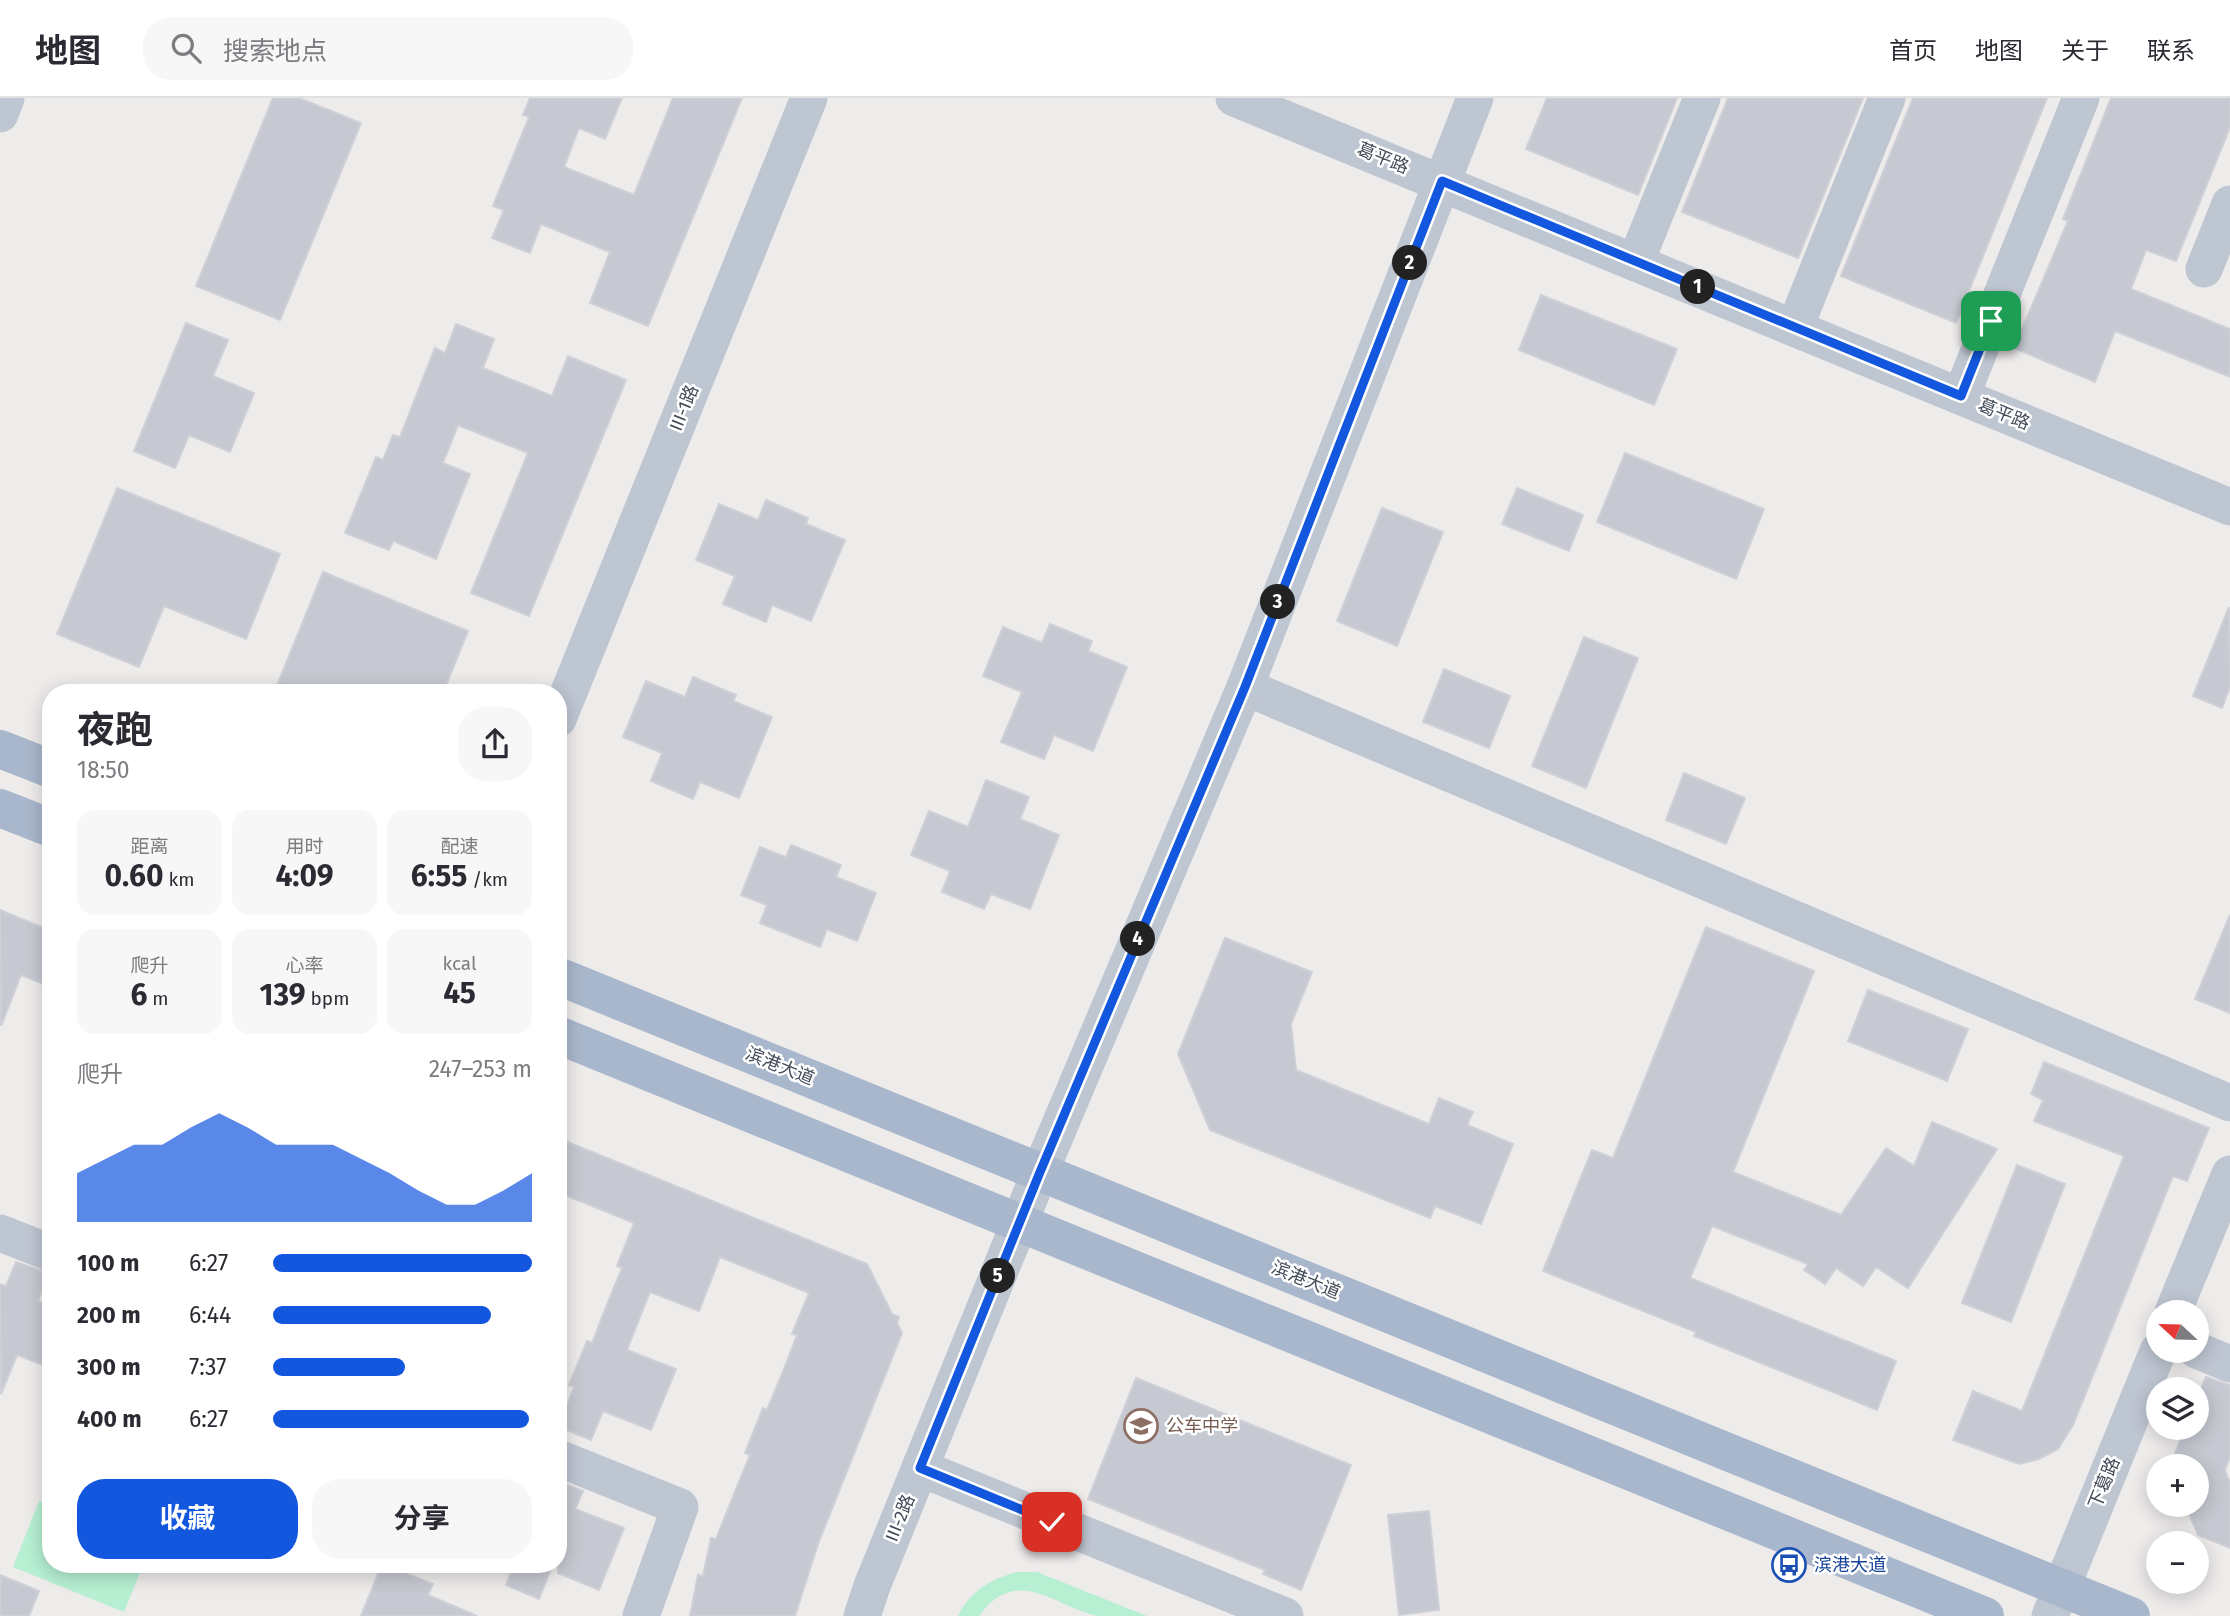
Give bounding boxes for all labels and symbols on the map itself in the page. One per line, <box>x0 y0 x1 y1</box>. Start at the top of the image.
street label: 葛平路 <box>1354 138 1412 178</box>
pin: 2 <box>1392 246 1428 280</box>
pin: 1 <box>1680 270 1716 304</box>
pin <box>1961 291 2021 351</box>
street label: III-1路 <box>665 382 703 434</box>
street label: 葛平路 <box>1975 394 2033 434</box>
pin: 3 <box>1260 584 1296 620</box>
pin: 4 <box>1120 922 1156 956</box>
street label: 滨港大道 <box>743 1042 817 1090</box>
street label: 滨港大道 <box>1269 1256 1343 1304</box>
pin: 5 <box>981 1258 1016 1294</box>
north arrow <box>2146 1300 2208 1363</box>
school or university icon: 公车中学 <box>1122 1407 1160 1445</box>
place label: 公车中学 <box>1166 1415 1238 1437</box>
street label: 下葛路 <box>2084 1454 2124 1512</box>
street label: III-2路 <box>881 1491 919 1545</box>
pin <box>1022 1492 1082 1552</box>
bus stop icon: 滨港大道 <box>1770 1546 1808 1584</box>
place label: 滨港大道 <box>1814 1554 1886 1576</box>

